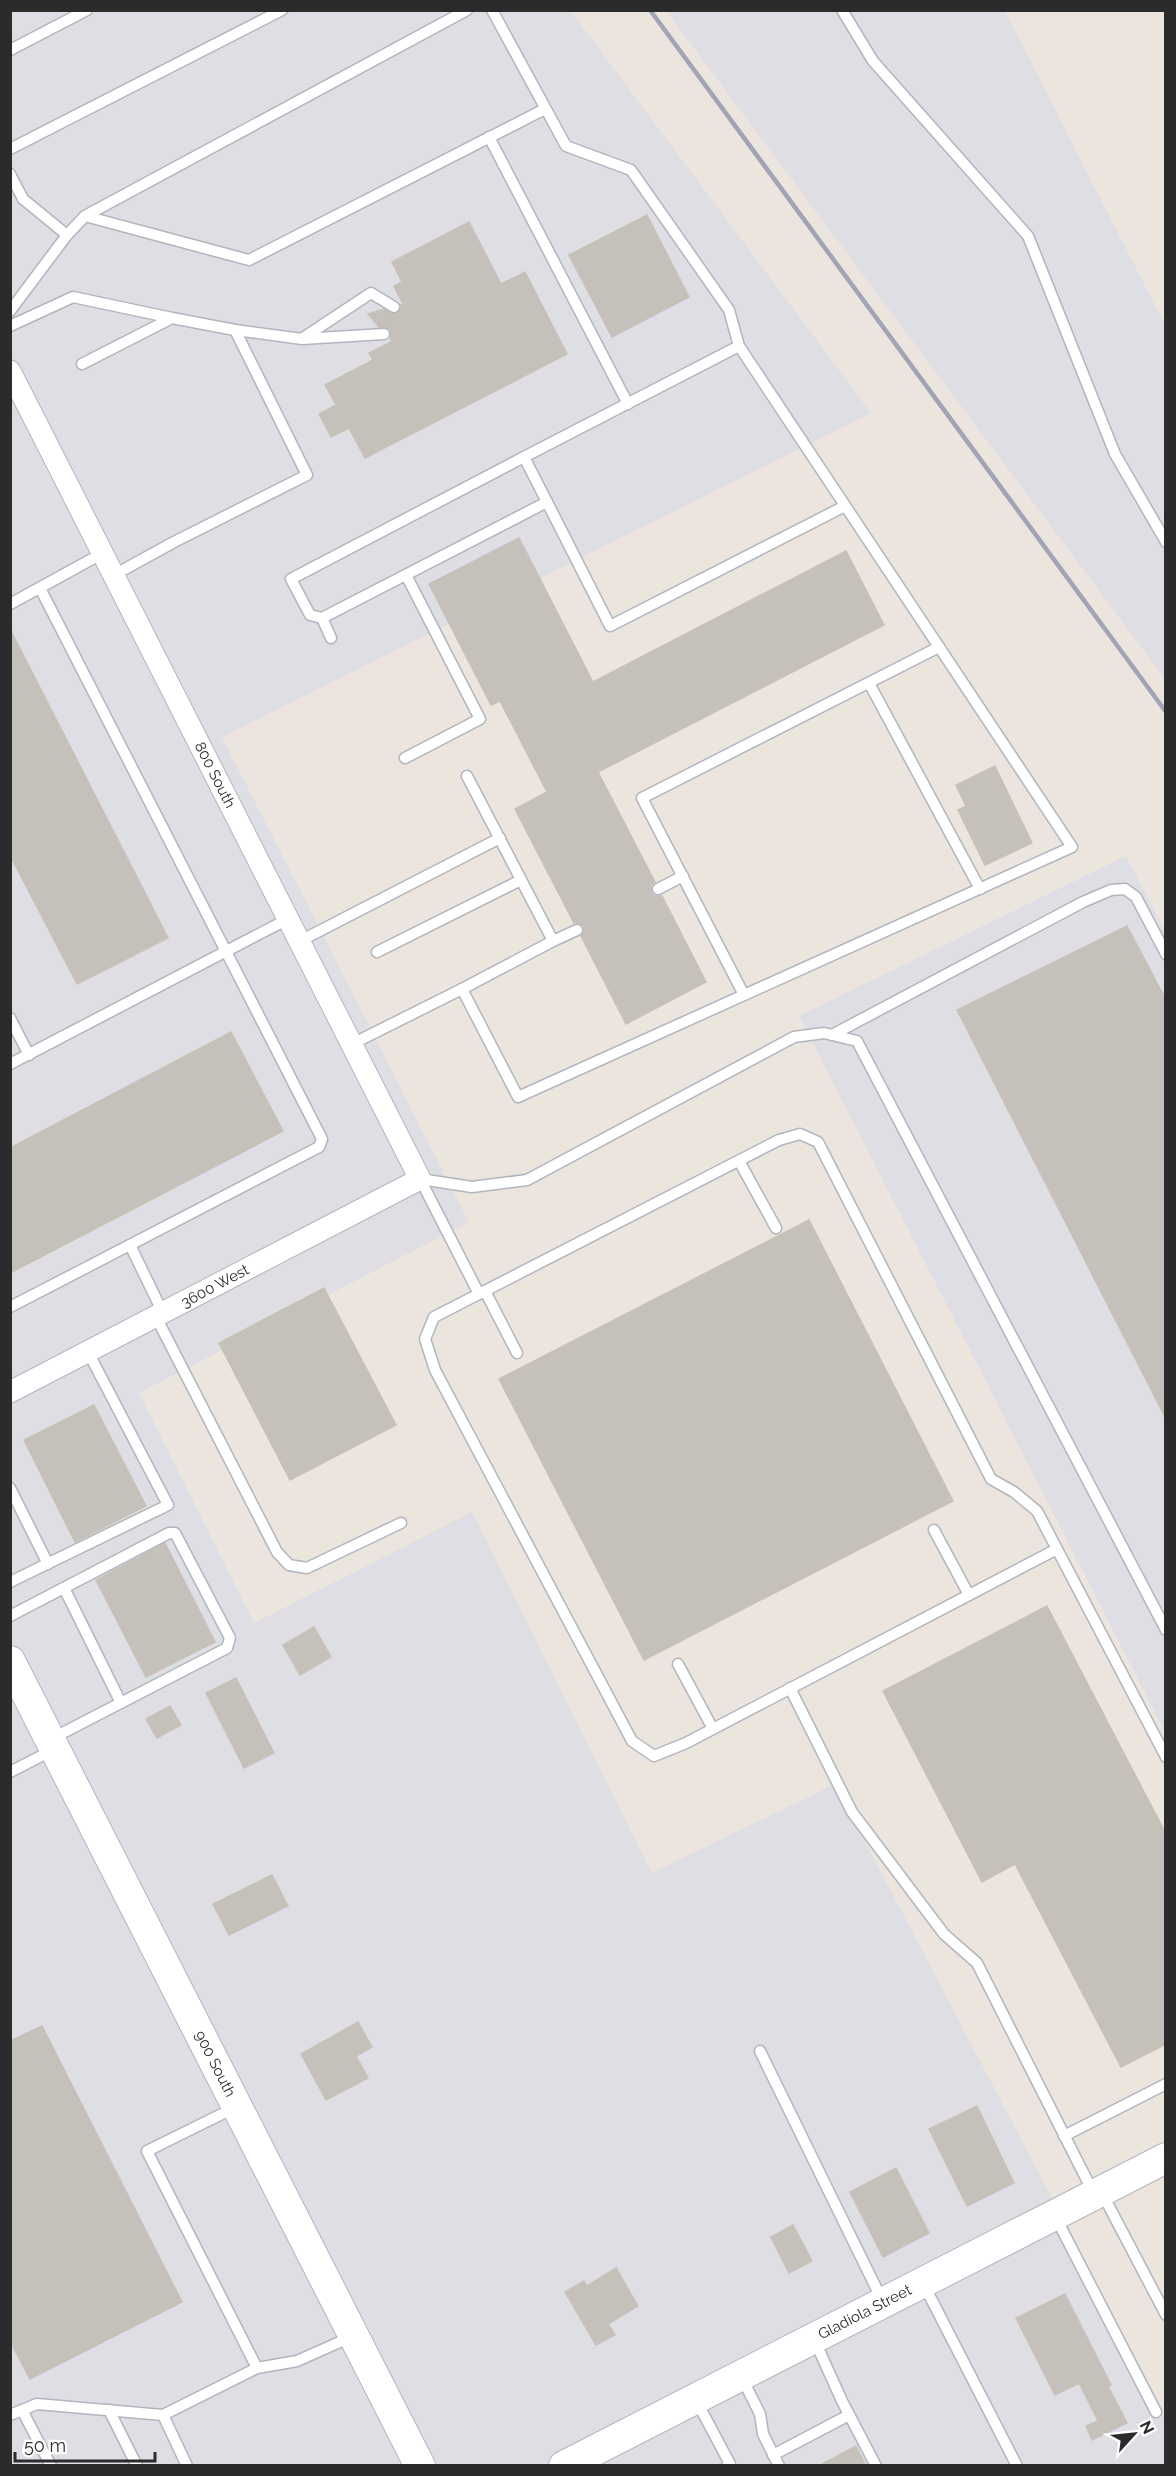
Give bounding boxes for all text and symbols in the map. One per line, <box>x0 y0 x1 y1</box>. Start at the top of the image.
street label: 800 South <box>191 739 239 811</box>
street label: 3600 West <box>178 1261 252 1311</box>
street label: 900 South <box>191 2028 239 2100</box>
street label: Gladiola Street <box>815 2281 915 2343</box>
north arrow <box>1104 2404 1164 2464</box>
text: N <box>1136 2418 1158 2437</box>
scale bar <box>15 2425 154 2463</box>
text: 50 m <box>24 2435 66 2456</box>

